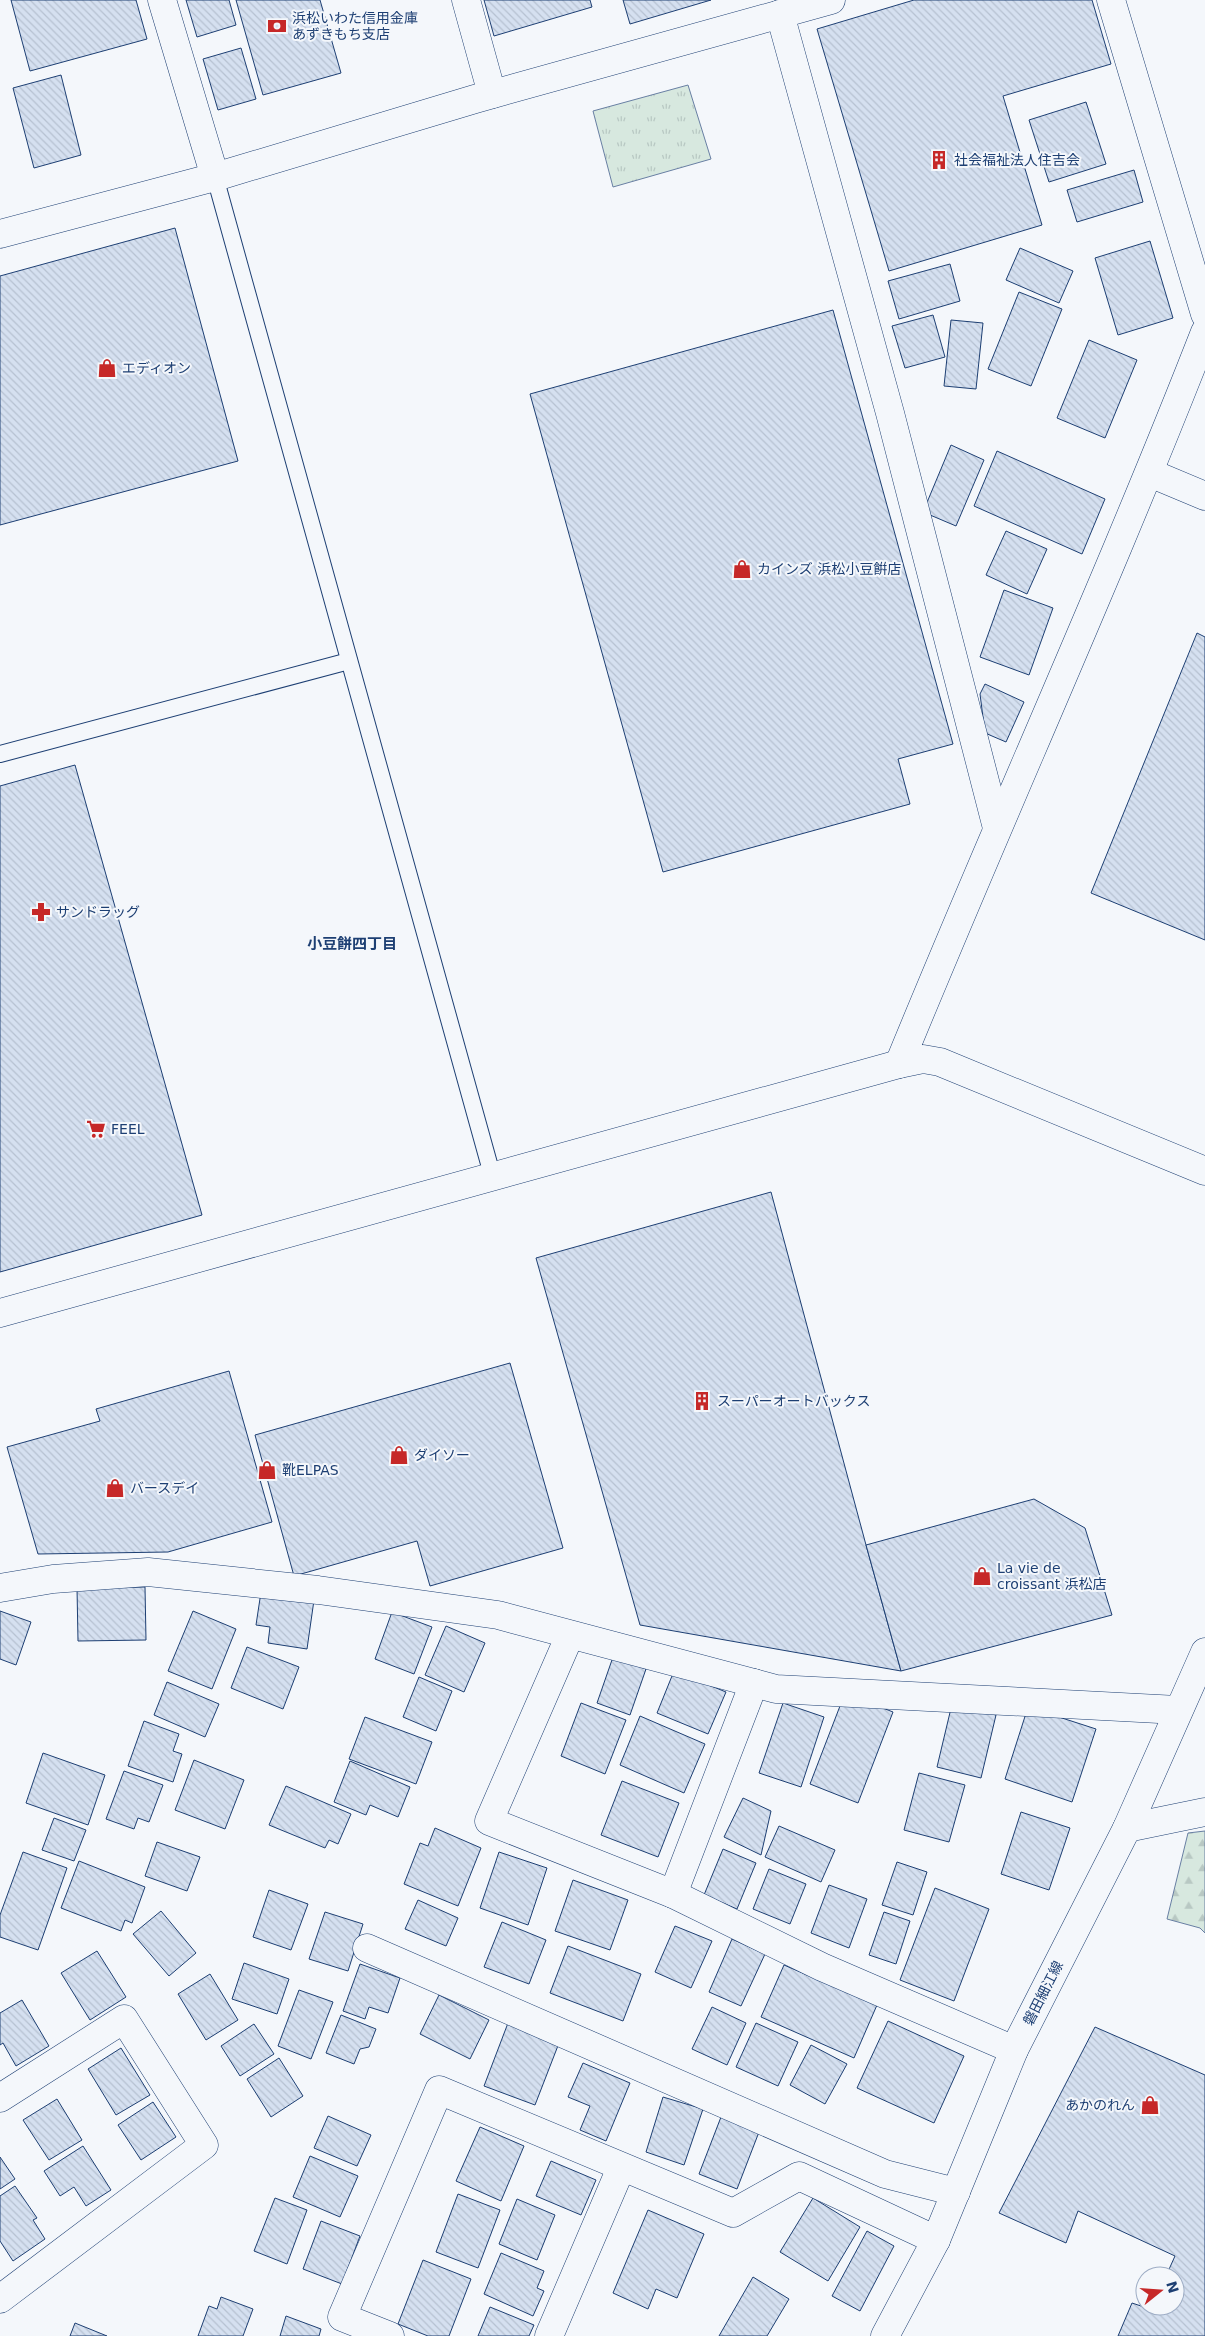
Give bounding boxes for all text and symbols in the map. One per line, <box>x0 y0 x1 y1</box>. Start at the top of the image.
place label: 浜松いわた信用金庫 あずきもち支店 <box>292 10 418 42</box>
bank icon: 浜松いわた信用金庫 あずきもち支店 <box>266 15 288 37</box>
building icon: 社会福祉法人住吉会 <box>928 149 950 171</box>
place label: 社会福祉法人住吉会 <box>954 152 1080 168</box>
shop icon: エディオン <box>96 357 118 379</box>
place label: エディオン <box>122 360 191 376</box>
shop icon: カインズ 浜松小豆餠店 <box>731 558 753 580</box>
place label: カインズ 浜松小豆餠店 <box>757 561 901 577</box>
pharmacy icon: サンドラッグ <box>30 901 52 923</box>
place label: サンドラッグ <box>56 904 140 920</box>
district label: 小豆餅四丁目 <box>307 935 397 953</box>
supermarket icon: FEEL <box>85 1118 107 1140</box>
place label: FEEL <box>111 1121 145 1137</box>
building icon: スーパーオートバックス <box>691 1390 713 1412</box>
place label: スーパーオートバックス <box>717 1393 870 1409</box>
shop icon: ダイソー <box>388 1444 410 1466</box>
place label: ダイソー <box>414 1447 470 1463</box>
shop icon: 靴ELPAS <box>256 1459 278 1481</box>
place label: 靴ELPAS <box>282 1462 339 1478</box>
shop icon: バースデイ <box>104 1477 126 1499</box>
place label: バースデイ <box>130 1480 199 1496</box>
place label: La vie de croissant 浜松店 <box>997 1560 1107 1592</box>
shop icon: La vie de croissant 浜松店 <box>971 1565 993 1587</box>
street label: 磐田細江線 <box>1020 1958 1066 2028</box>
shop icon: あかのれん <box>1139 2094 1161 2116</box>
place label: あかのれん <box>1065 2097 1135 2113</box>
north arrow <box>1135 2266 1185 2316</box>
text: N <box>1163 2279 1182 2295</box>

